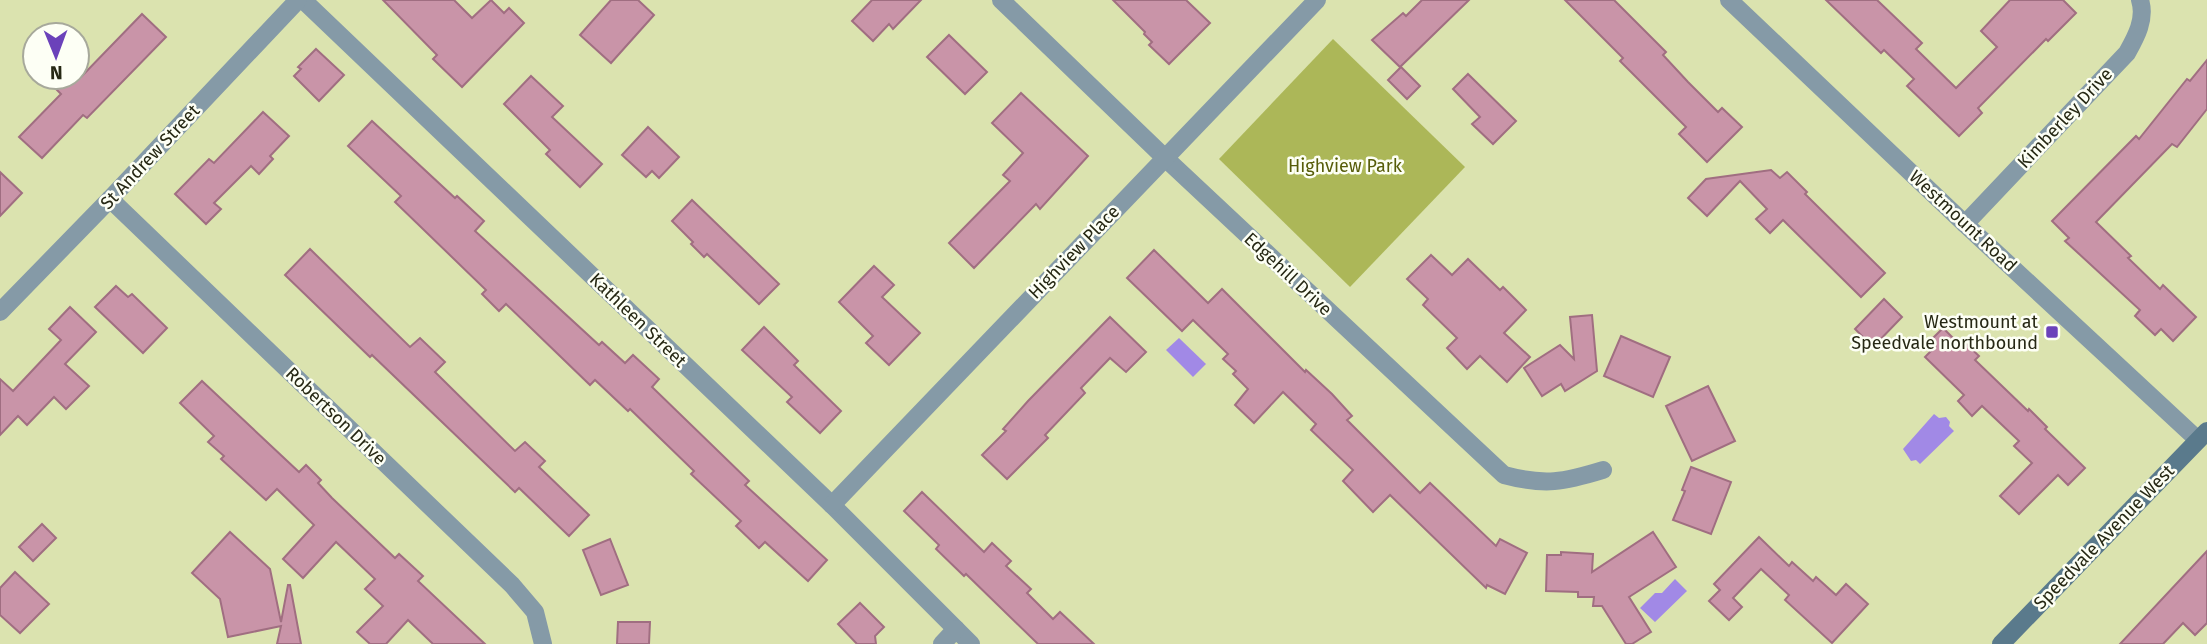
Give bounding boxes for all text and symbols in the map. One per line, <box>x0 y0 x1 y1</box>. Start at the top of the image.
north arrow <box>21 21 91 91</box>
text: N <box>50 61 63 84</box>
street label: Kimberley Drive <box>2013 63 2117 173</box>
street label: St Andrew Street <box>96 100 205 214</box>
park label: Highview Park <box>1288 155 1403 177</box>
street label: Westmount Road <box>1905 166 2021 276</box>
street label: Highview Place <box>1024 201 1124 303</box>
street label: Edgehill Drive <box>1240 228 1336 320</box>
street label: Kathleen Street <box>585 268 691 372</box>
place label: Westmount at Speedvale northbound <box>1851 311 2039 354</box>
marker: Westmount at Speedvale northbound <box>2044 324 2060 340</box>
street label: Robertson Drive <box>281 362 391 470</box>
street label: Speedvale Avenue West <box>2029 460 2179 614</box>

